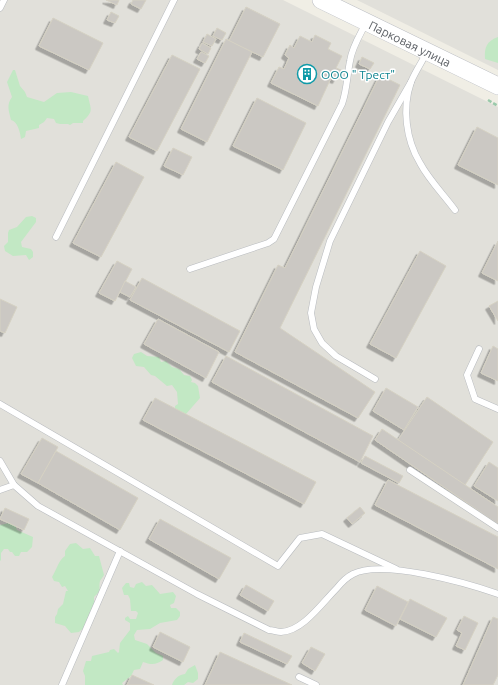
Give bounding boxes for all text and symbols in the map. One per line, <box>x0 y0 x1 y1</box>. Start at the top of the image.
street label: Парковая улица <box>367 18 453 69</box>
building icon: ООО " Трест" <box>296 63 318 85</box>
place label: ООО " Трест" <box>321 68 395 81</box>

